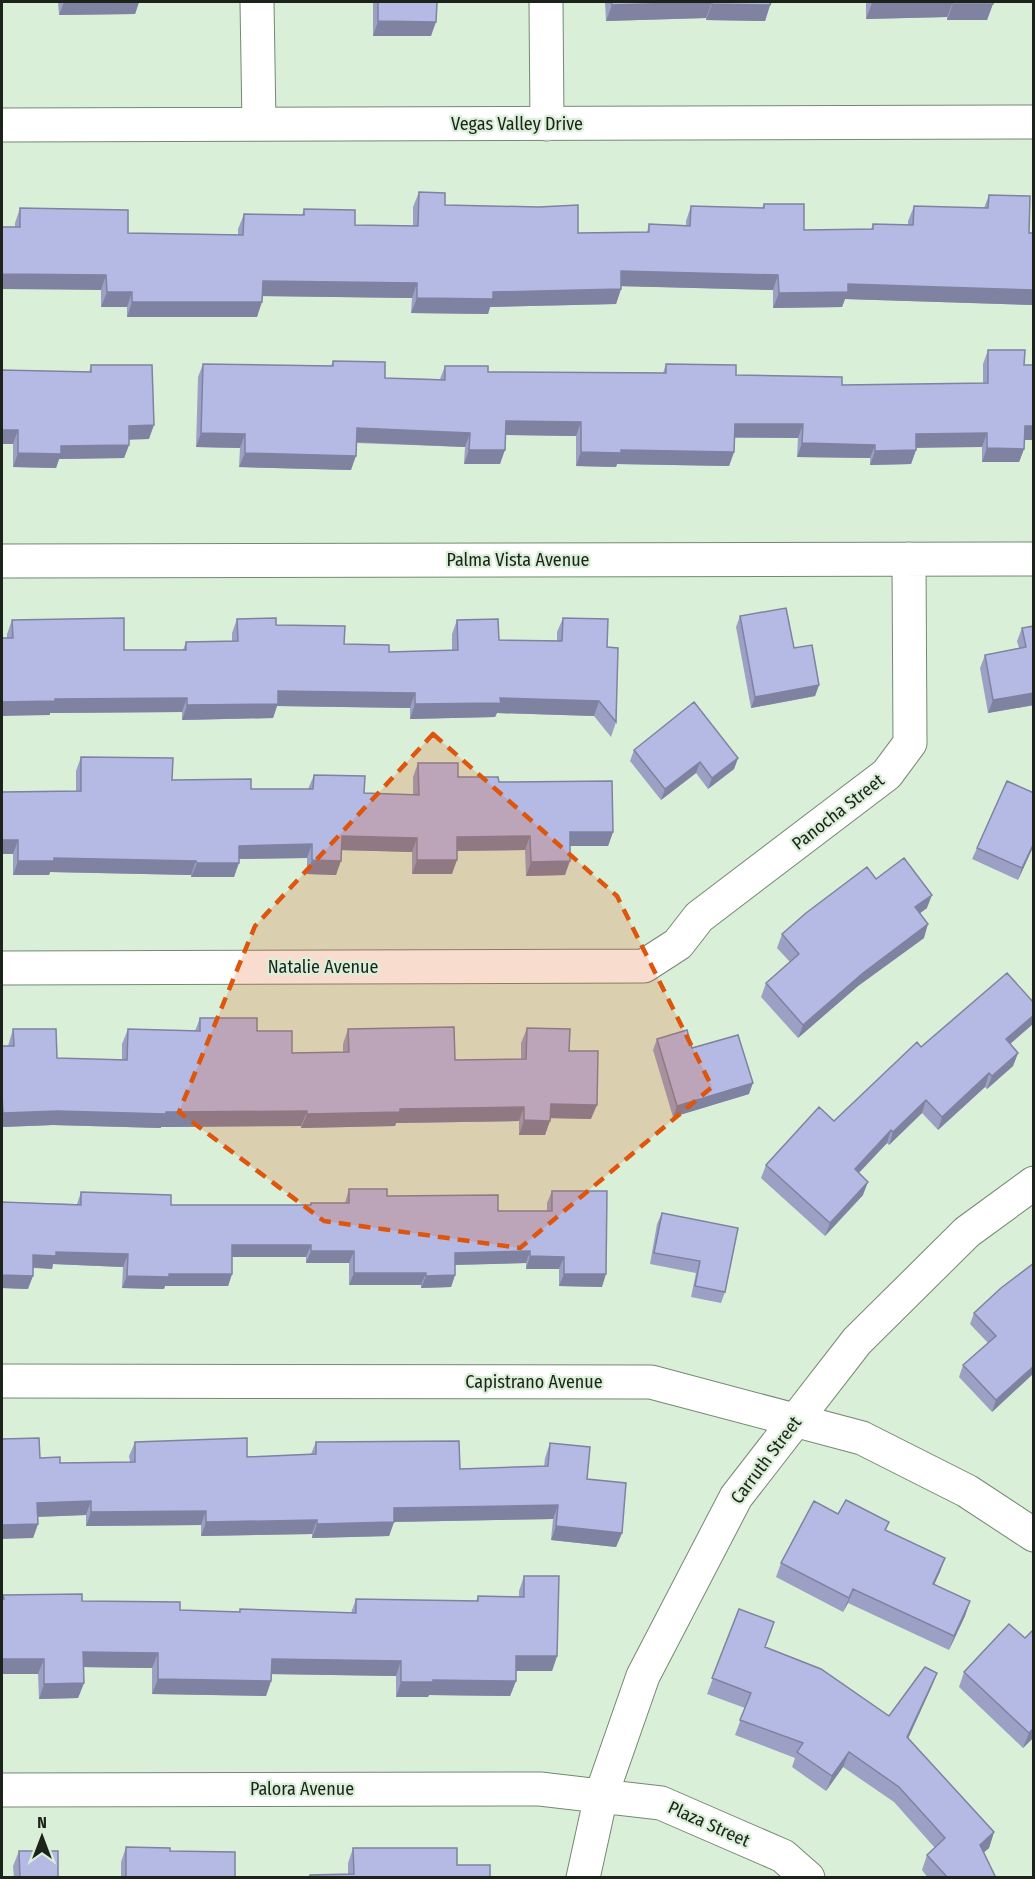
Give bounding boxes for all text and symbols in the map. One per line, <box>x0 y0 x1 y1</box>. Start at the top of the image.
street label: Vegas Valley Drive <box>451 113 583 135</box>
street label: Palma Vista Avenue <box>446 549 590 571</box>
street label: Panocha Street <box>788 769 888 855</box>
street label: Natalie Avenue <box>268 956 378 978</box>
street label: Capistrano Avenue <box>465 1371 603 1393</box>
street label: Carruth Street <box>726 1412 806 1508</box>
street label: Palora Avenue <box>250 1778 354 1800</box>
street label: Plaza Street <box>665 1796 753 1852</box>
north arrow <box>12 1807 72 1867</box>
text: N <box>37 1813 47 1832</box>

